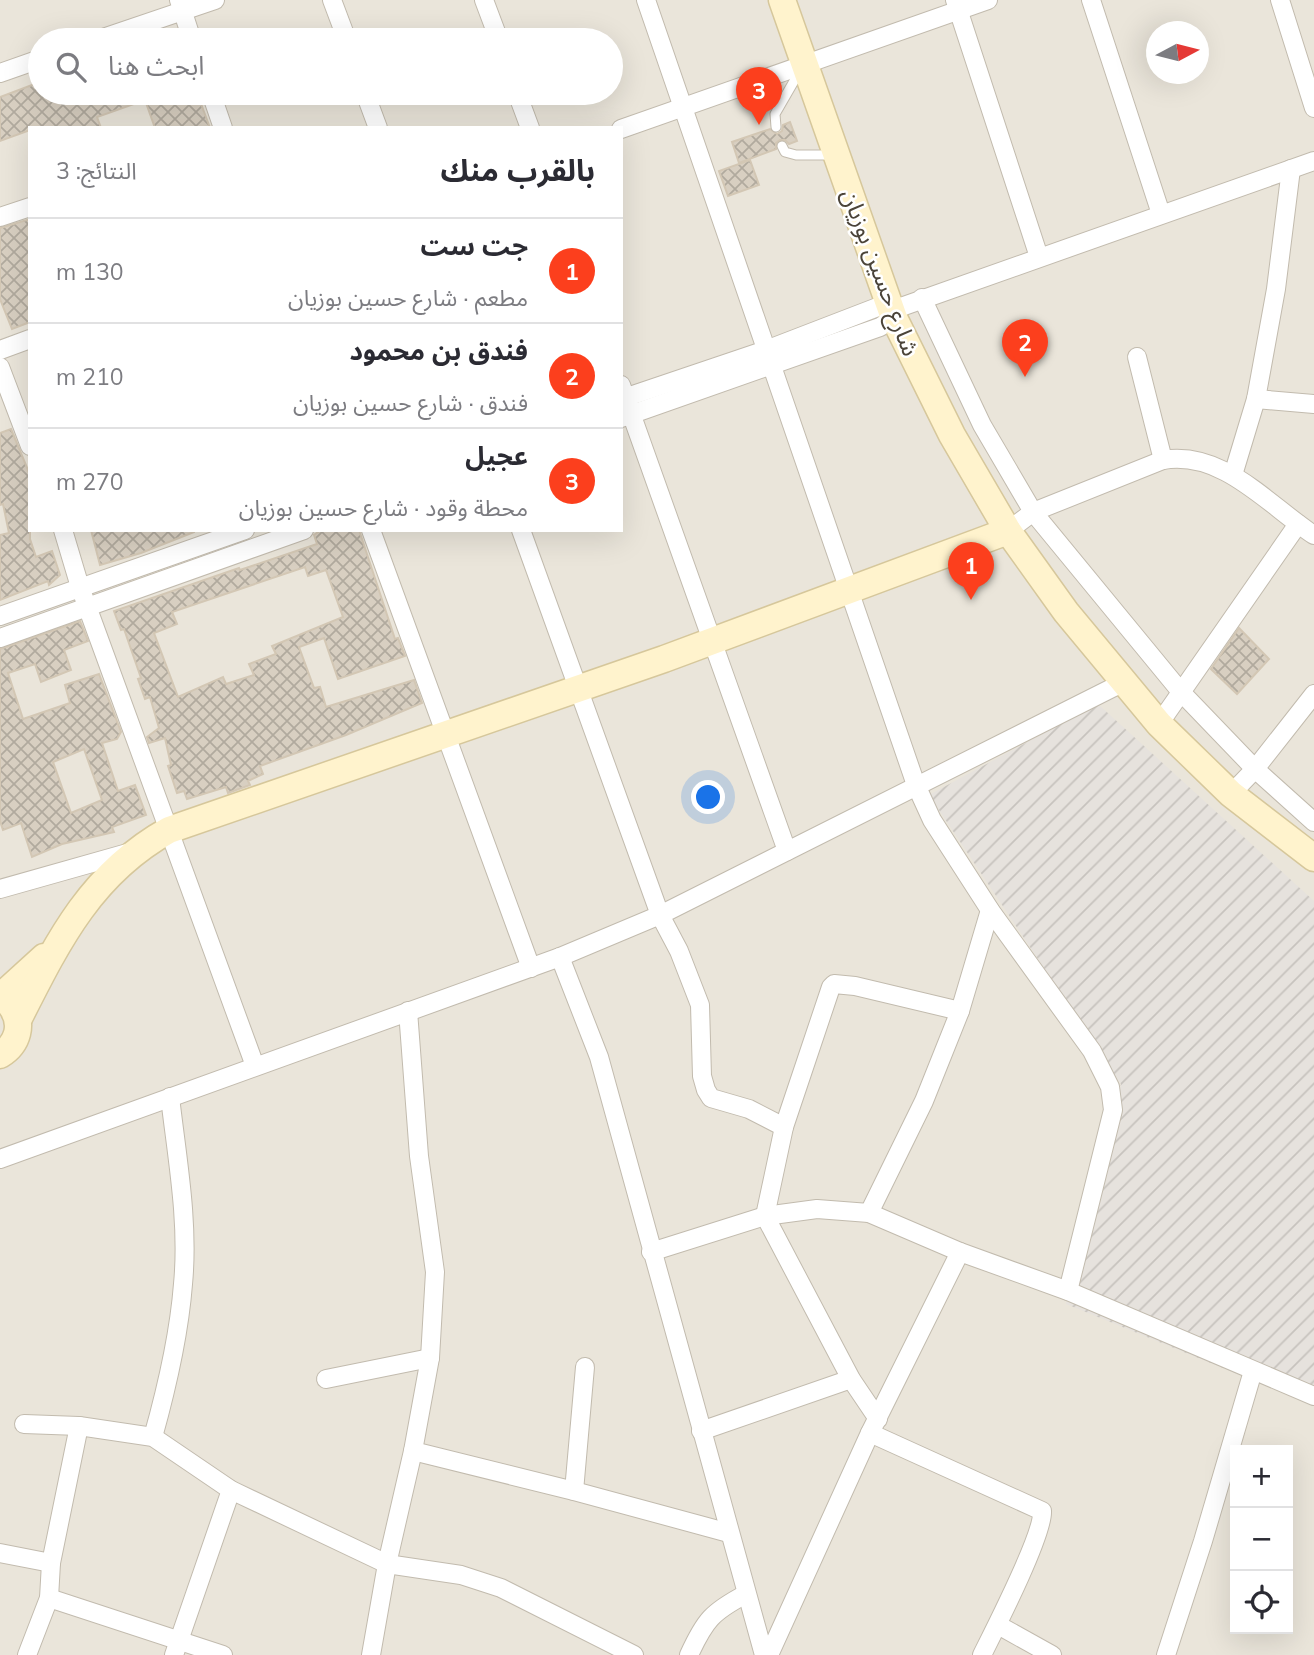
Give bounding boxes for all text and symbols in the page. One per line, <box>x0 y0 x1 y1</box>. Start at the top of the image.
north arrow <box>1146 21 1209 84</box>
search box <box>28 28 623 105</box>
icon: search <box>52 48 90 86</box>
text: ابحث هنا <box>108 49 204 82</box>
pin: 3 <box>736 67 782 125</box>
text: بالقرب منك <box>441 151 595 189</box>
text: النتائج: 3 <box>56 156 137 185</box>
street label: شارع حسين بوزيان <box>833 184 927 361</box>
text: جت ست <box>420 229 528 262</box>
text: 130 m <box>56 257 124 286</box>
text: 1 <box>565 257 579 286</box>
text: مطعم · شارع حسين بوزيان <box>288 283 528 312</box>
pin: 2 <box>1002 319 1048 377</box>
text: فندق بن محمود <box>350 334 528 367</box>
text: 210 m <box>56 362 124 391</box>
text: 2 <box>565 362 579 391</box>
text: فندق · شارع حسين بوزيان <box>293 388 528 417</box>
text: عجيل <box>465 439 528 472</box>
text: 270 m <box>56 467 124 496</box>
text: 3 <box>565 467 579 496</box>
text: محطة وقود · شارع حسين بوزيان <box>239 493 528 522</box>
pin: 1 <box>948 542 994 600</box>
your location <box>691 780 725 814</box>
map controls <box>1230 1445 1293 1634</box>
button: + <box>1230 1445 1293 1508</box>
button: − <box>1230 1508 1293 1571</box>
button: locate <box>1230 1571 1293 1634</box>

